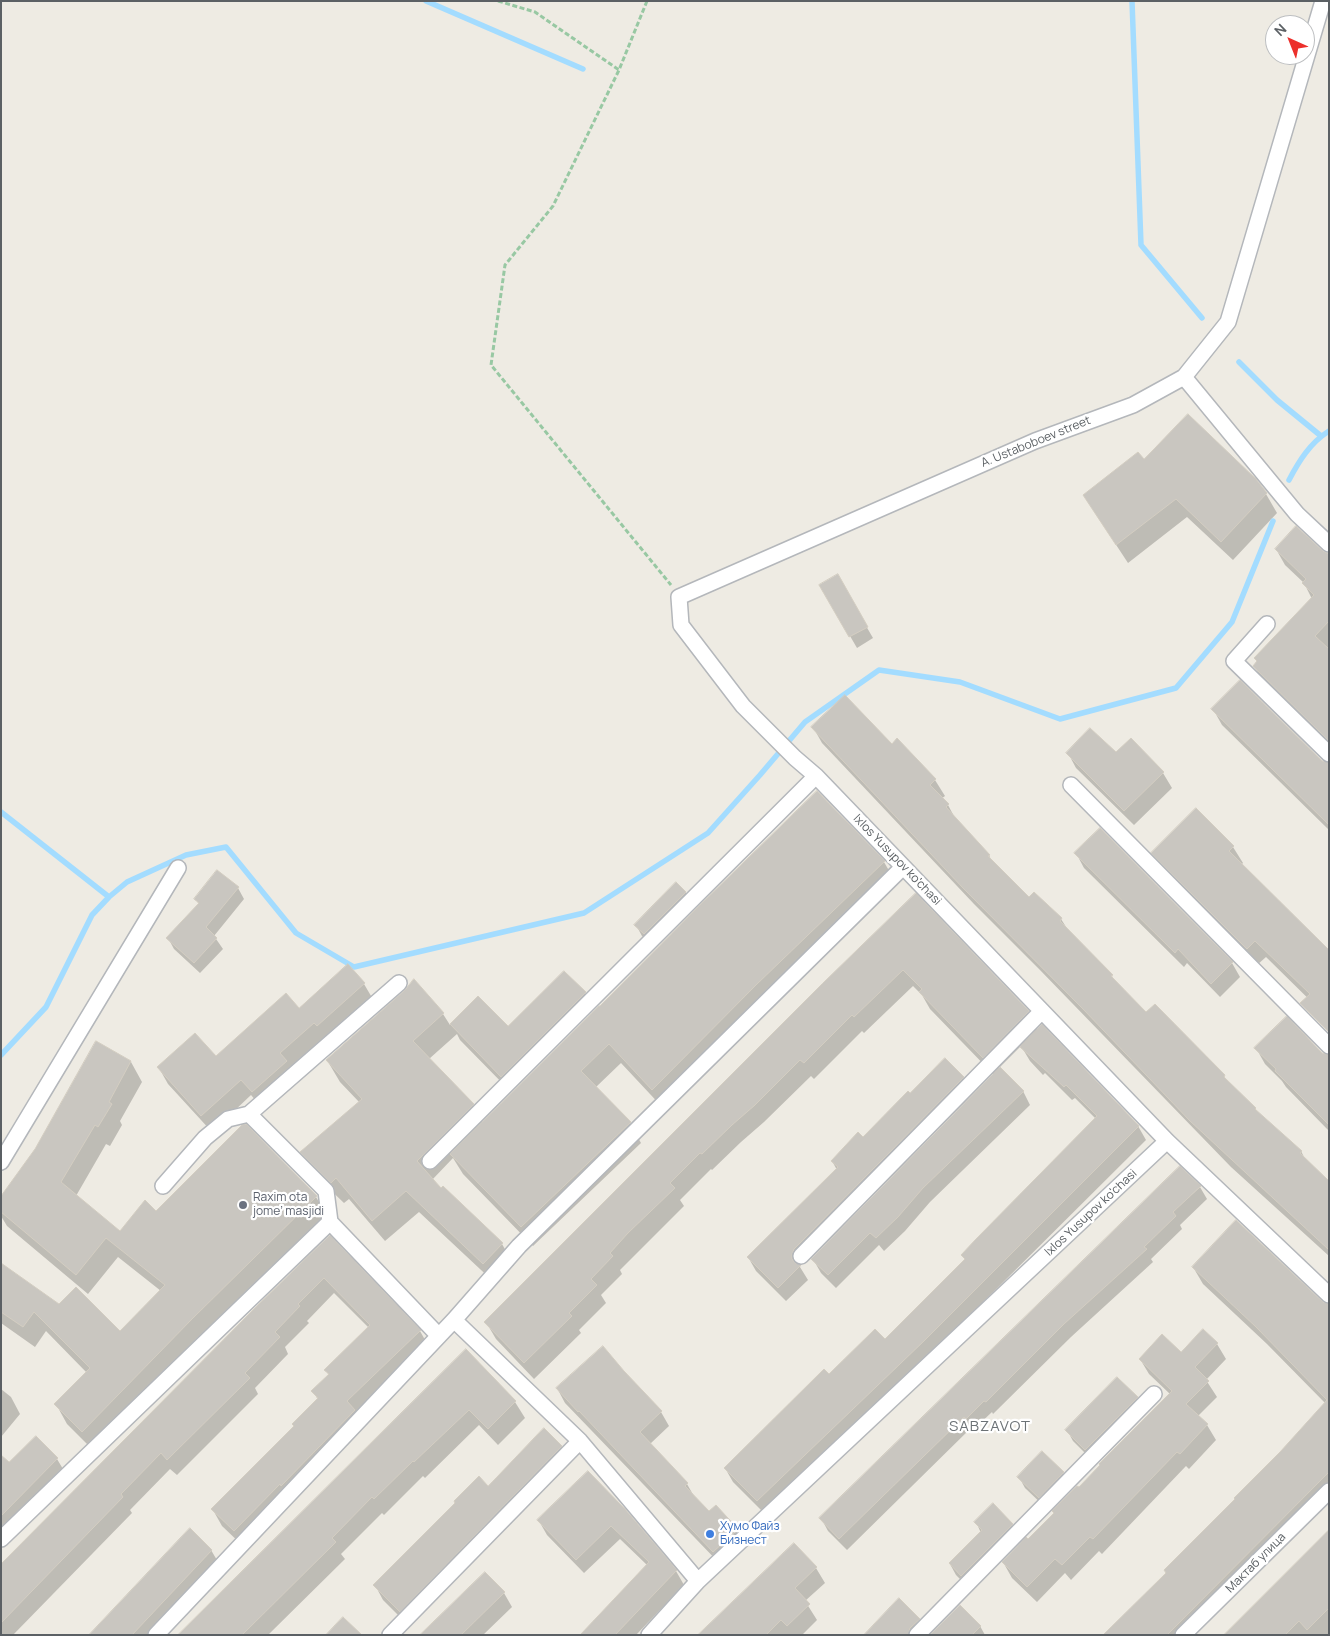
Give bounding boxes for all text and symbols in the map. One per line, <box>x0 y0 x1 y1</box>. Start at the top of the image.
north arrow <box>1265 15 1315 65</box>
text: N <box>1270 19 1290 40</box>
street label: A. Ustaboboev street <box>979 413 1093 471</box>
street label: Ixlos Yusupov ko'chasi <box>850 812 944 908</box>
street label: Ixlos Yusupov ko'chasi <box>1042 1167 1140 1259</box>
place label: Raxim ota jome’ masjidi <box>253 1191 324 1219</box>
marker: Raxim ota jome’ masjidi <box>237 1199 249 1211</box>
district label: SABZAVOT <box>948 1418 1032 1436</box>
place label: Хумо Файз Бизнест <box>720 1520 779 1548</box>
marker: Хумо Файз Бизнест <box>704 1528 716 1540</box>
street label: Мактаб улица <box>1223 1530 1289 1596</box>

